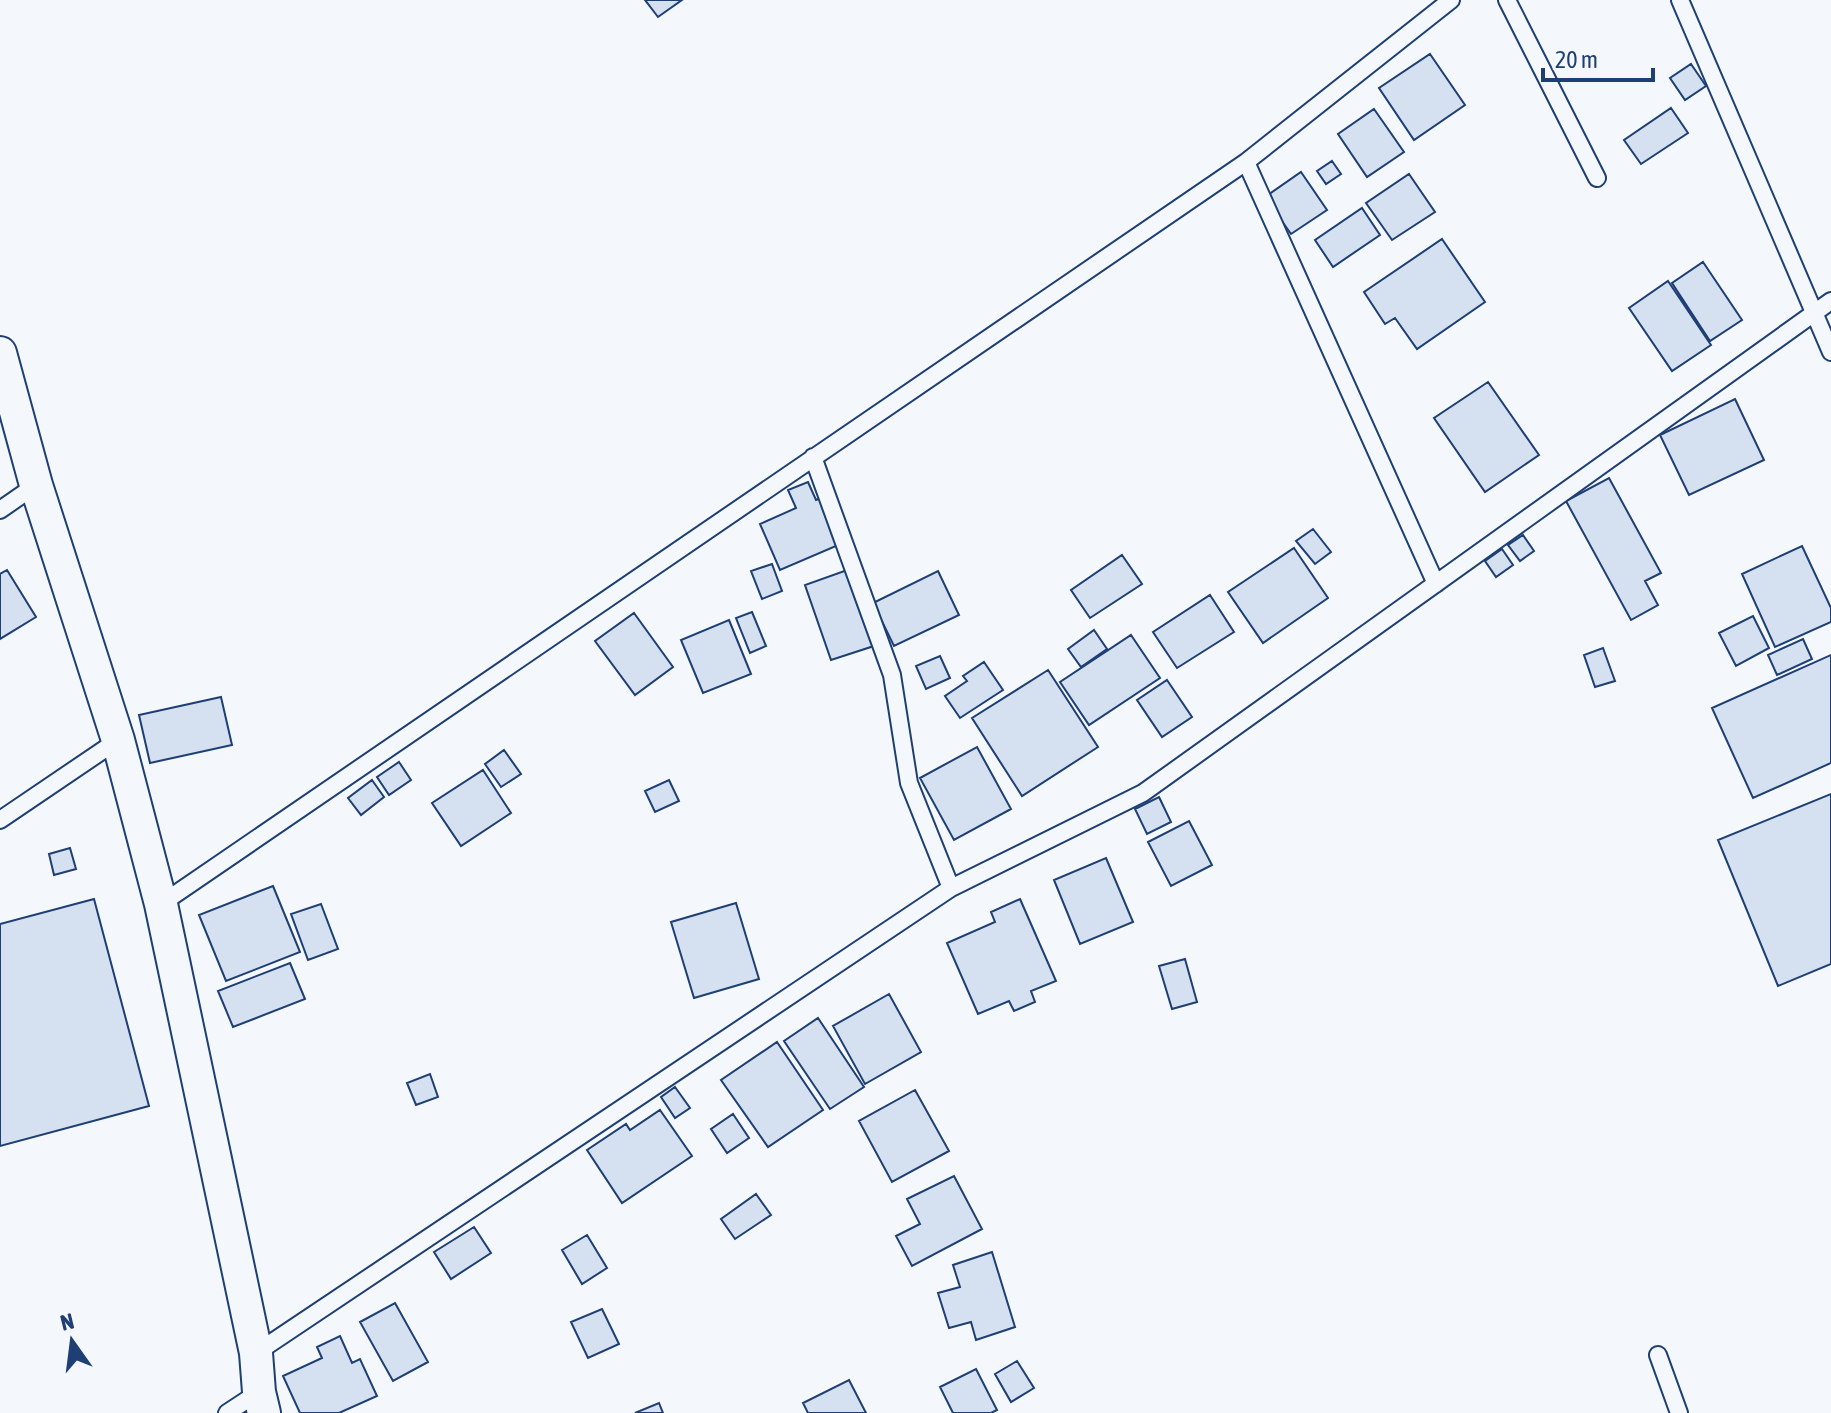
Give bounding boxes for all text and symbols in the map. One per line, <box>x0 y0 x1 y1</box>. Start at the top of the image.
scale bar <box>1543 32 1653 82</box>
text: 20 m <box>1555 46 1598 73</box>
north arrow <box>32 1301 112 1381</box>
text: N <box>58 1307 77 1336</box>

